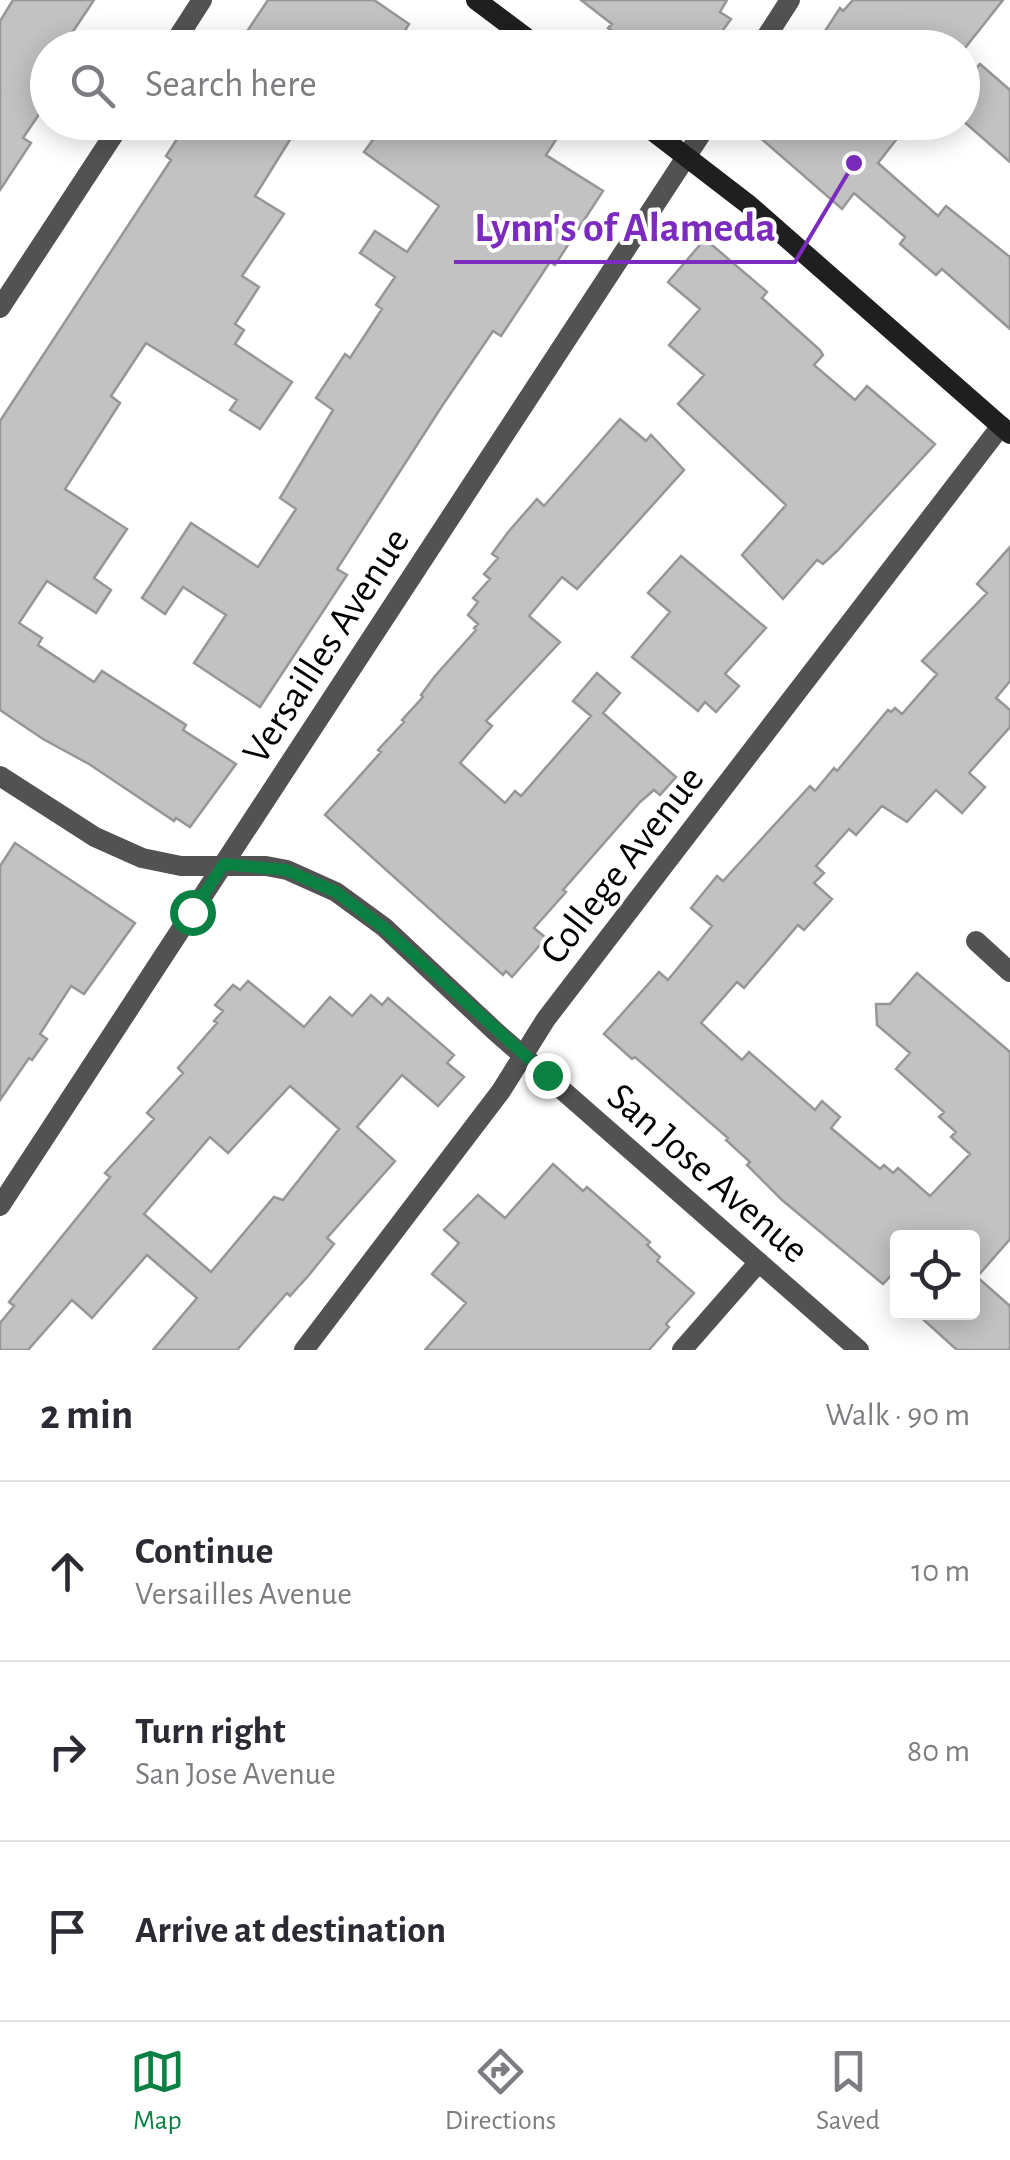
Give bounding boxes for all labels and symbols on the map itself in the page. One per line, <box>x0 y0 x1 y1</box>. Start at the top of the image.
callout: Lynn's of Alameda <box>454 190 795 262</box>
text: Lynn's of Alameda <box>474 207 776 249</box>
street label: Versailles Avenue <box>236 521 417 771</box>
street label: College Avenue <box>533 759 712 972</box>
route start <box>170 890 216 936</box>
route end <box>525 1053 571 1099</box>
street label: San Jose Avenue <box>600 1076 816 1271</box>

